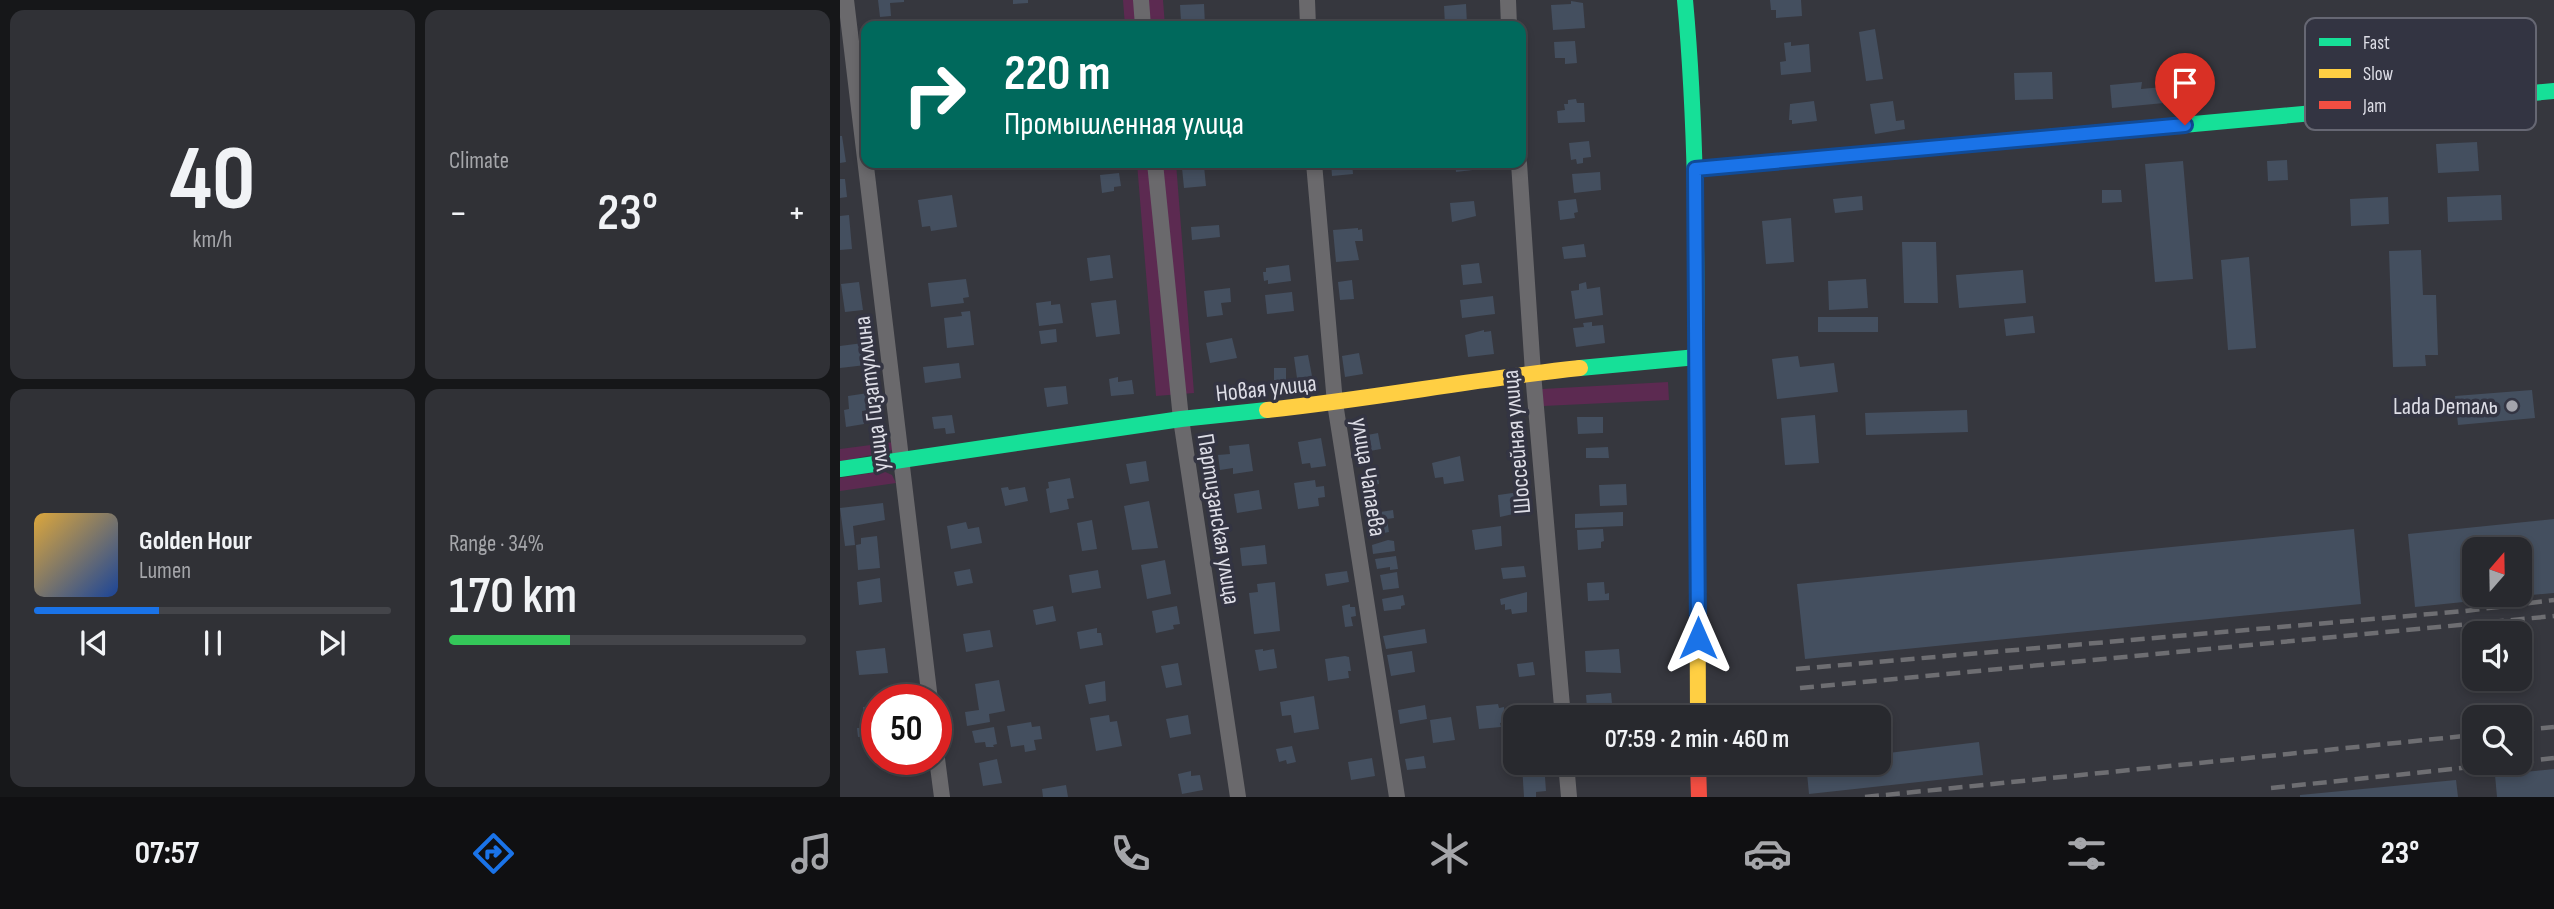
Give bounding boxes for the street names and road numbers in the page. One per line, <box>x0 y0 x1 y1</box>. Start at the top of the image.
street label: улица Гизатуллина <box>848 315 895 473</box>
street label: Новая улица <box>1214 369 1318 408</box>
street label: Шоссейная улица <box>1496 369 1537 515</box>
street label: улица Чапаева <box>1345 416 1392 539</box>
street label: Партизанская улица <box>1191 432 1246 607</box>

